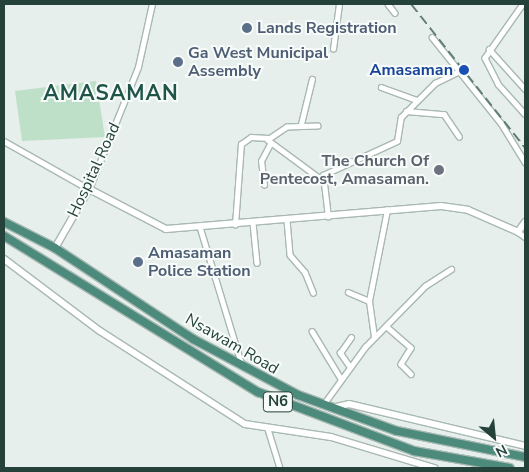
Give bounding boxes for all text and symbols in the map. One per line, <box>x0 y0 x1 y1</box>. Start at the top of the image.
place label: Lands Registration <box>257 18 397 38</box>
marker: Lands Registration <box>241 22 253 34</box>
place label: Ga West Municipal Assembly <box>188 43 328 81</box>
marker: Ga West Municipal Assembly <box>172 56 184 68</box>
place label: Amasaman <box>370 60 453 80</box>
marker: Amasaman <box>457 63 471 77</box>
district label: AMASAMAN <box>42 80 180 106</box>
street label: Hospital Road <box>64 120 124 220</box>
place label: The Church Of Pentecost, Amasaman. <box>260 151 429 189</box>
marker: The Church Of Pentecost, Amasaman. <box>433 164 445 176</box>
place label: Amasaman Police Station <box>148 243 251 281</box>
marker: Amasaman Police Station <box>132 256 144 268</box>
street label: Nsawam Road <box>182 309 282 379</box>
road number: N6 <box>262 390 294 414</box>
north arrow <box>469 412 519 462</box>
text: N <box>492 440 510 462</box>

